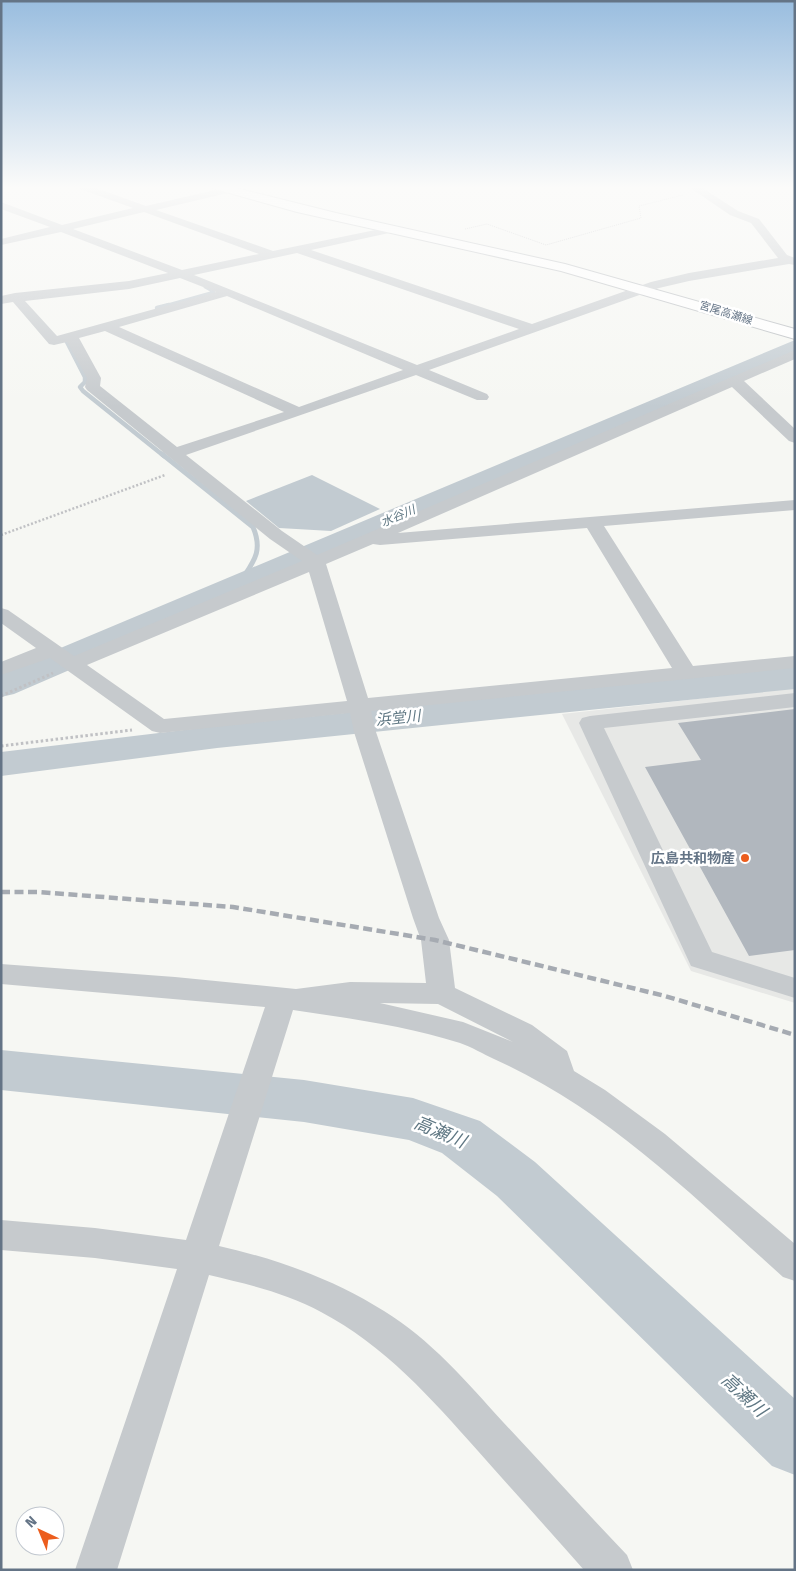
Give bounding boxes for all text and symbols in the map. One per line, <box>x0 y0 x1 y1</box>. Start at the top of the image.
street label: 宮尾高瀬線 <box>698 299 754 327</box>
water label: 水谷川 <box>379 502 419 529</box>
water label: 浜堂川 <box>375 706 423 729</box>
place label: 広島共和物産 <box>651 850 735 867</box>
marker: 広島共和物産 <box>739 852 751 864</box>
water label: 高瀬川 <box>411 1111 471 1153</box>
water label: 高瀬川 <box>717 1369 773 1423</box>
north arrow <box>15 1506 65 1556</box>
text: N <box>22 1513 41 1531</box>

